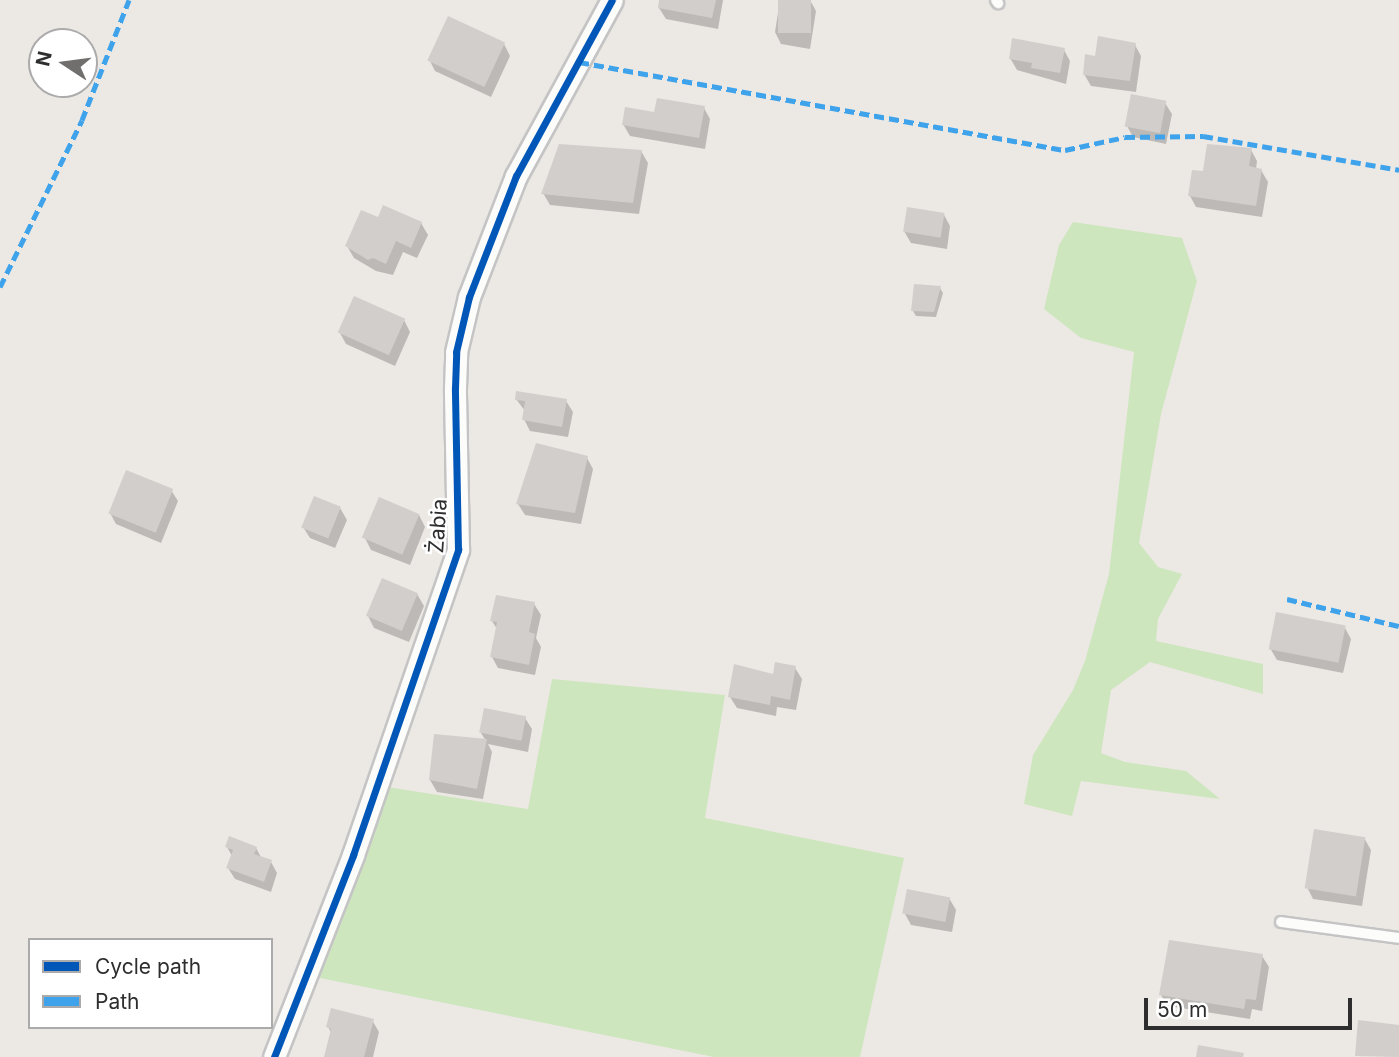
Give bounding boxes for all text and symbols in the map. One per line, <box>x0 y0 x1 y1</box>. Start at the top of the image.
north arrow <box>28 28 98 98</box>
text: N <box>31 49 57 68</box>
street label: Żabia <box>424 498 452 554</box>
legend <box>28 938 273 1029</box>
text: Cycle path <box>95 954 201 979</box>
scale bar <box>1147 984 1355 1028</box>
text: Path <box>95 989 140 1014</box>
text: 50 m <box>1157 997 1207 1022</box>

